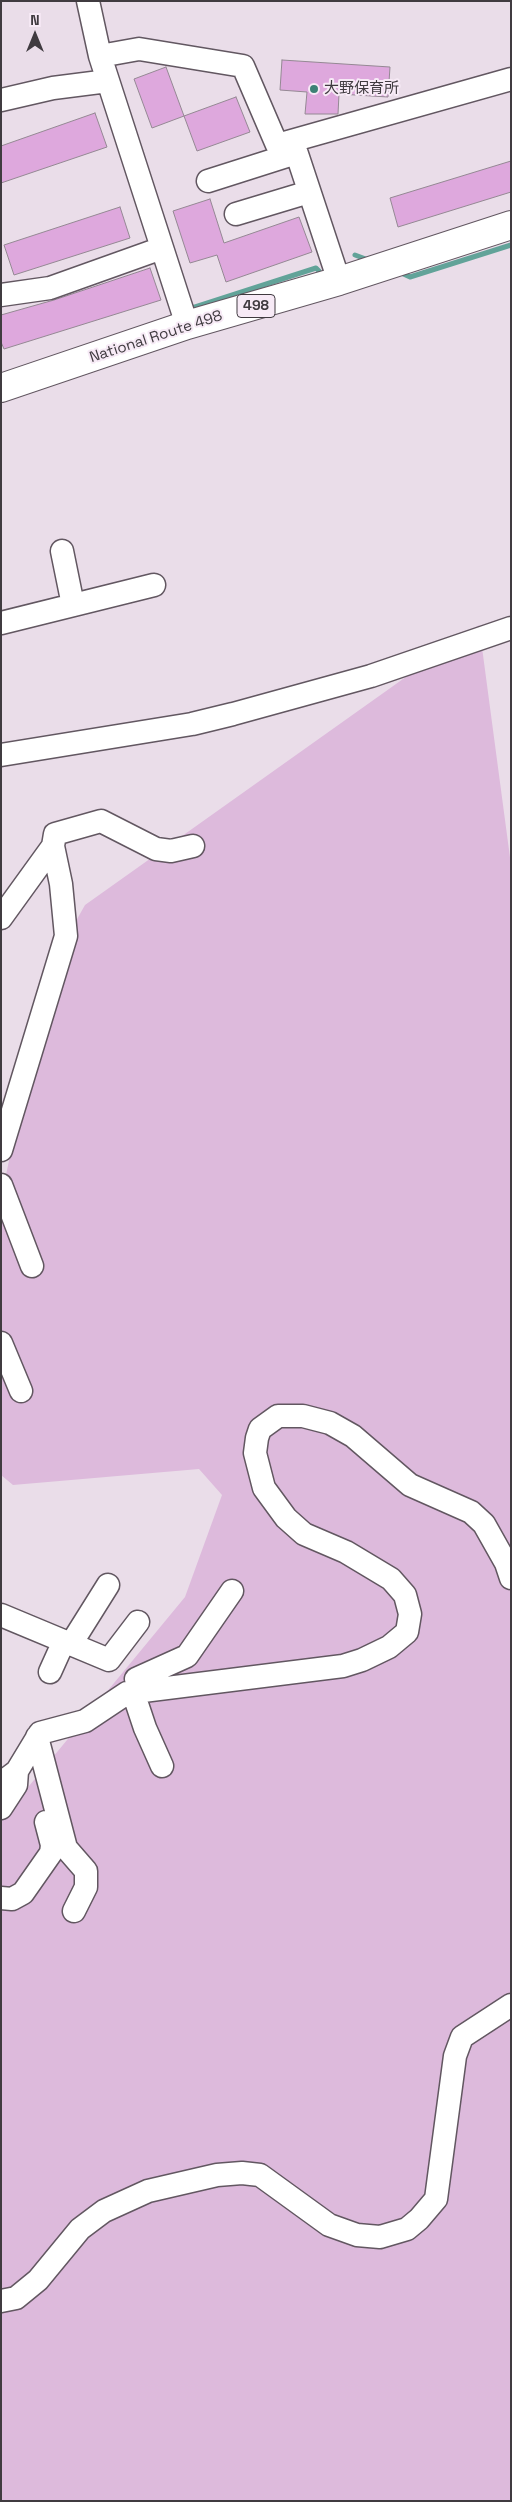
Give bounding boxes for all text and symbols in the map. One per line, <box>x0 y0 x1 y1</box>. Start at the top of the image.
north arrow <box>10 10 60 60</box>
text: N <box>30 11 40 29</box>
place label: 大野保育所 <box>324 80 399 98</box>
marker: 大野保育所 <box>308 83 320 95</box>
road number: 498 <box>237 294 275 318</box>
street label: National Route 498 <box>87 307 225 367</box>

